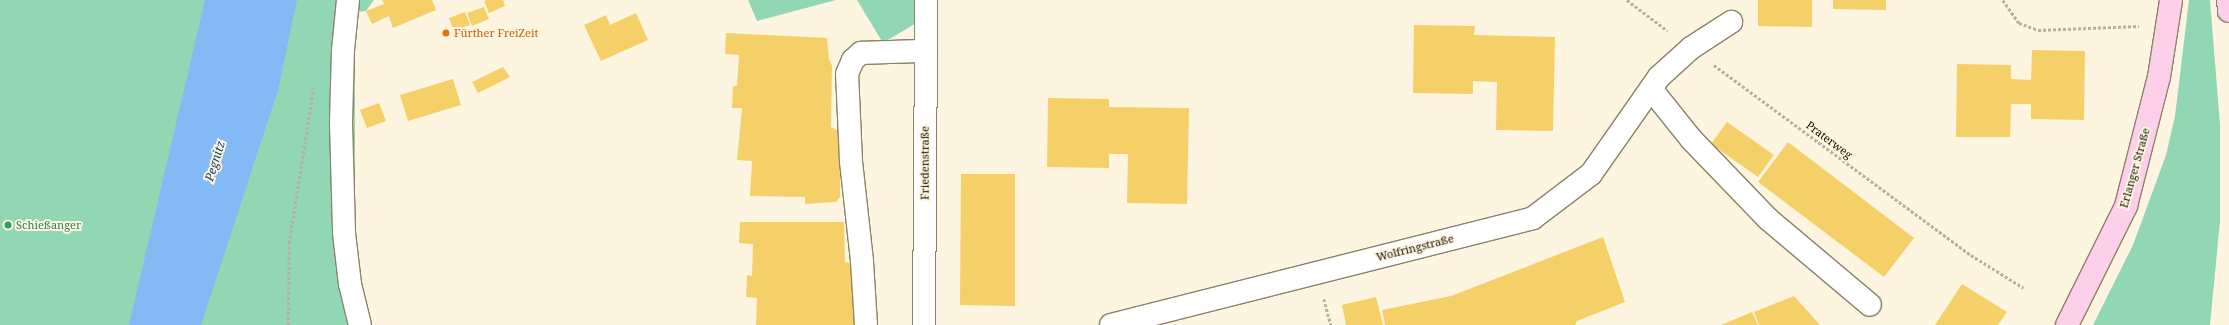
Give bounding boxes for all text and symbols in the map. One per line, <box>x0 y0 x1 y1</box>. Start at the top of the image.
place label: Fürther FreiZeit <box>454 26 538 40</box>
marker: Fürther FreiZeit <box>441 28 451 38</box>
street label: Praterweg <box>1803 118 1855 162</box>
street label: Friedenstraße <box>918 126 932 200</box>
street label: Erlanger Straße <box>2117 126 2153 210</box>
water label: Pegnitz <box>202 139 228 183</box>
place label: Schießanger <box>16 218 81 232</box>
marker: Schießanger <box>3 220 13 230</box>
street label: Wolfringstraße <box>1375 232 1455 264</box>

